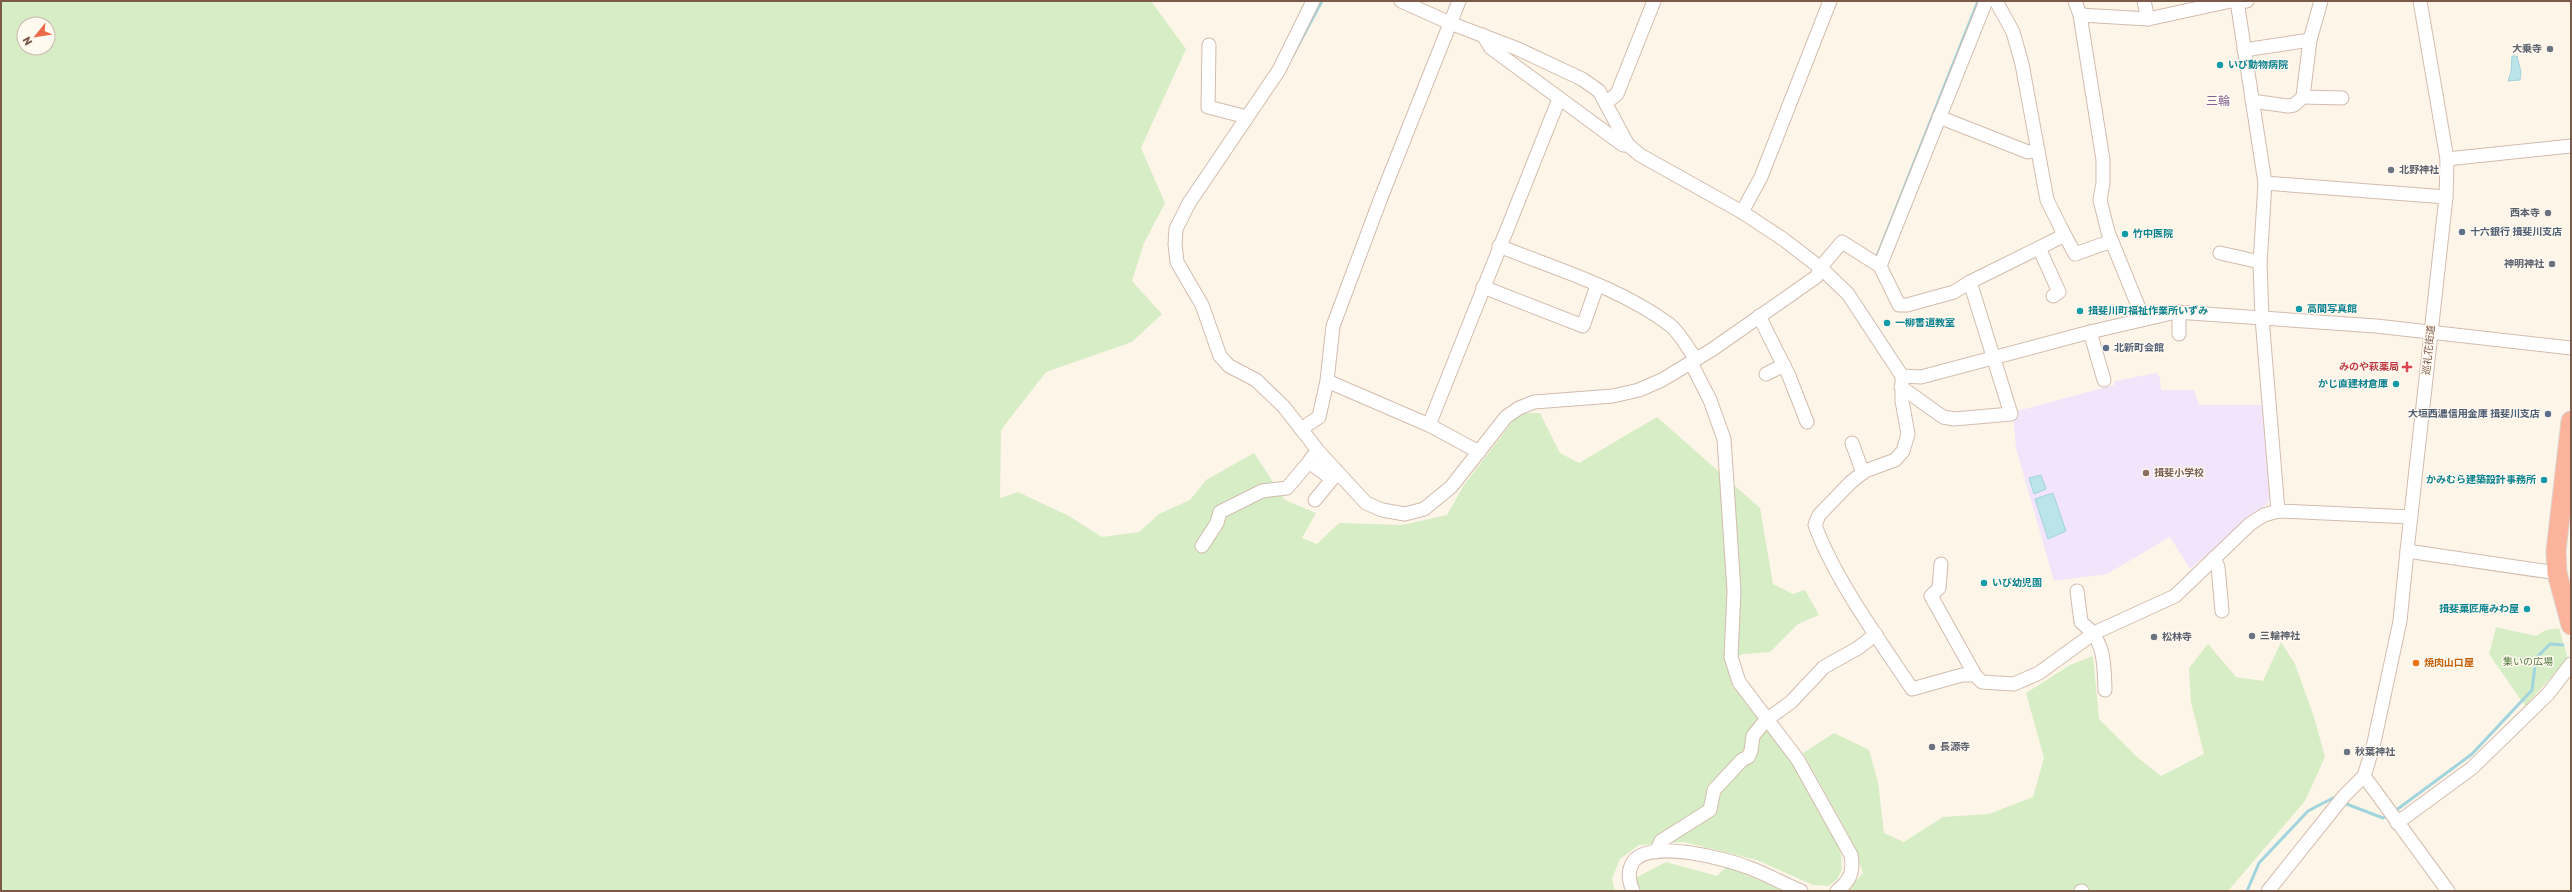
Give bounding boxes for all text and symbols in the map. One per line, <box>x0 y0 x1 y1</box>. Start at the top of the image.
north arrow <box>16 16 56 56</box>
text: N <box>20 34 35 47</box>
place label: 大乗寺 <box>2512 43 2542 55</box>
marker: 大乗寺 <box>2545 44 2555 54</box>
place label: いび動物病院 <box>2228 59 2288 71</box>
marker: いび動物病院 <box>2215 60 2225 70</box>
district label: 三輪 <box>2206 94 2230 108</box>
place label: 北野神社 <box>2399 164 2440 176</box>
marker: 北野神社 <box>2386 165 2396 175</box>
place label: 西本寺 <box>2510 207 2540 219</box>
marker: 西本寺 <box>2543 208 2553 218</box>
place label: 十六銀行 揖斐川支店 <box>2470 226 2562 238</box>
marker: 十六銀行 揖斐川支店 <box>2457 227 2467 237</box>
place label: 竹中医院 <box>2132 228 2173 240</box>
marker: 竹中医院 <box>2120 229 2130 239</box>
place label: 神明神社 <box>2504 258 2545 270</box>
marker: 神明神社 <box>2547 259 2557 269</box>
place label: 高間写真館 <box>2307 303 2357 315</box>
marker: 高間写真館 <box>2294 304 2304 314</box>
place label: 揖斐川町福祉作業所いずみ <box>2088 305 2208 317</box>
marker: 揖斐川町福祉作業所いずみ <box>2075 306 2085 316</box>
place label: 一柳書道教室 <box>1895 317 1955 329</box>
marker: 一柳書道教室 <box>1882 318 1892 328</box>
street label: 巡礼花街道 <box>2420 325 2438 375</box>
place label: 北新町会館 <box>2114 342 2164 354</box>
marker: 北新町会館 <box>2101 343 2111 353</box>
place label: みのや萩薬局 <box>2339 361 2399 373</box>
marker: みのや萩薬局 <box>2402 362 2412 372</box>
place label: かじ直建材倉庫 <box>2318 378 2388 390</box>
marker: かじ直建材倉庫 <box>2391 379 2401 389</box>
place label: 大垣西濃信用金庫 揖斐川支店 <box>2408 408 2540 420</box>
marker: 大垣西濃信用金庫 揖斐川支店 <box>2543 409 2553 419</box>
place label: 揖斐小学校 <box>2154 467 2204 479</box>
marker: 揖斐小学校 <box>2141 468 2151 478</box>
place label: かみむら建築設計事務所 <box>2426 474 2536 486</box>
marker: かみむら建築設計事務所 <box>2539 475 2549 485</box>
place label: いび幼児園 <box>1992 577 2042 589</box>
marker: いび幼児園 <box>1979 578 1989 588</box>
place label: 揖斐菓匠庵みわ屋 <box>2439 603 2519 615</box>
marker: 揖斐菓匠庵みわ屋 <box>2522 604 2532 614</box>
place label: 三輪神社 <box>2260 630 2301 642</box>
place label: 松林寺 <box>2162 631 2192 643</box>
marker: 三輪神社 <box>2247 631 2257 641</box>
marker: 松林寺 <box>2149 632 2159 642</box>
park label: 集いの広場 <box>2503 656 2553 668</box>
place label: 焼肉山口屋 <box>2424 657 2474 669</box>
marker: 焼肉山口屋 <box>2411 658 2421 668</box>
place label: 長源寺 <box>1940 741 1970 753</box>
marker: 長源寺 <box>1927 742 1937 752</box>
place label: 秋葉神社 <box>2355 746 2396 758</box>
marker: 秋葉神社 <box>2342 747 2352 757</box>

